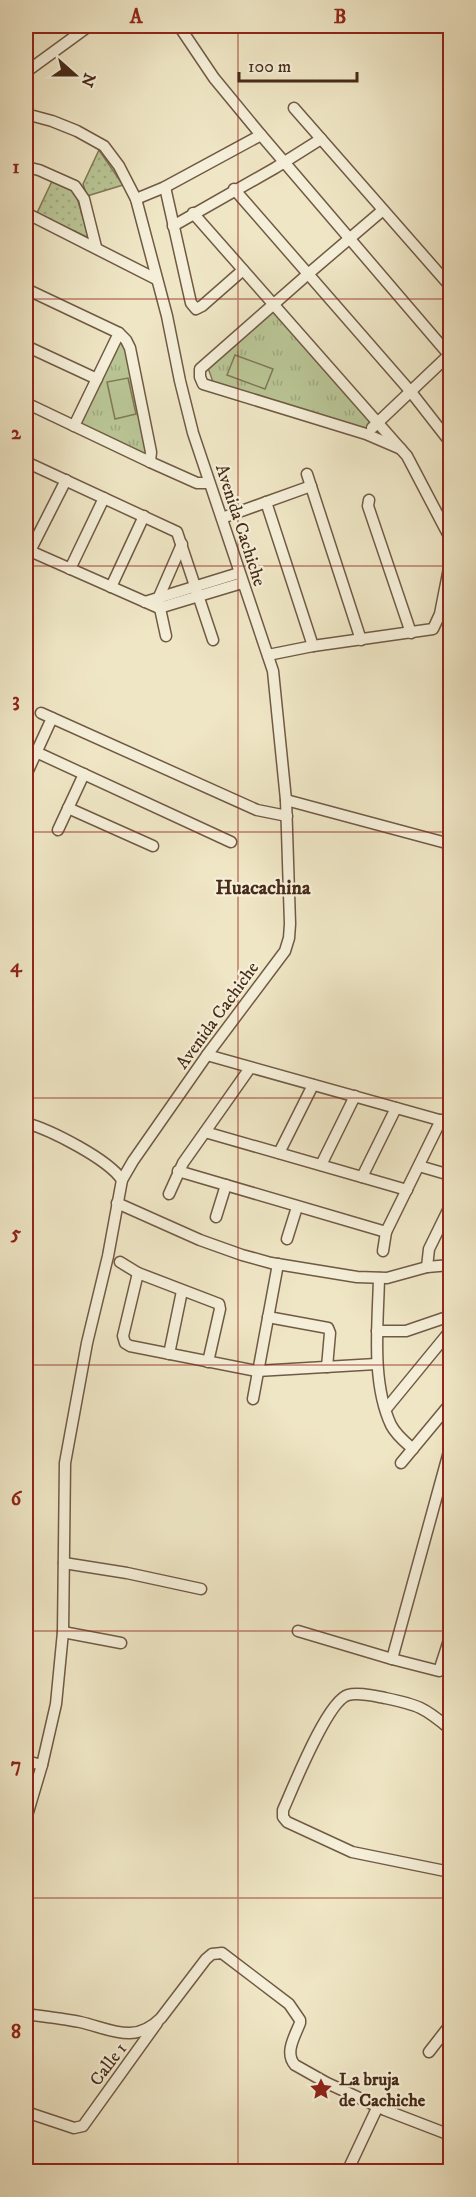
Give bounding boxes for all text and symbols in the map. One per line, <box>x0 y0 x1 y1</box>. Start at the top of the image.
text: A <box>129 5 144 30</box>
text: B <box>334 5 346 30</box>
north arrow <box>45 45 105 105</box>
scale bar <box>239 45 358 83</box>
text: 100 m <box>248 56 291 78</box>
text: N <box>76 70 100 90</box>
text: 1 <box>12 155 20 180</box>
text: 2 <box>11 421 22 446</box>
street label: Avenida Cachiche <box>210 462 270 589</box>
text: 3 <box>12 688 20 713</box>
district label: Huacachina <box>216 876 311 901</box>
text: 4 <box>10 954 23 979</box>
street label: Avenida Cachiche <box>172 958 264 1073</box>
text: 5 <box>10 1221 21 1246</box>
text: 6 <box>11 1487 23 1512</box>
text: 7 <box>11 1753 21 1778</box>
text: 8 <box>11 2020 21 2045</box>
street label: Calle 1 <box>85 2039 132 2091</box>
place label: La bruja de Cachiche <box>339 2069 426 2112</box>
place icon: La bruja de Cachiche <box>308 2076 334 2102</box>

